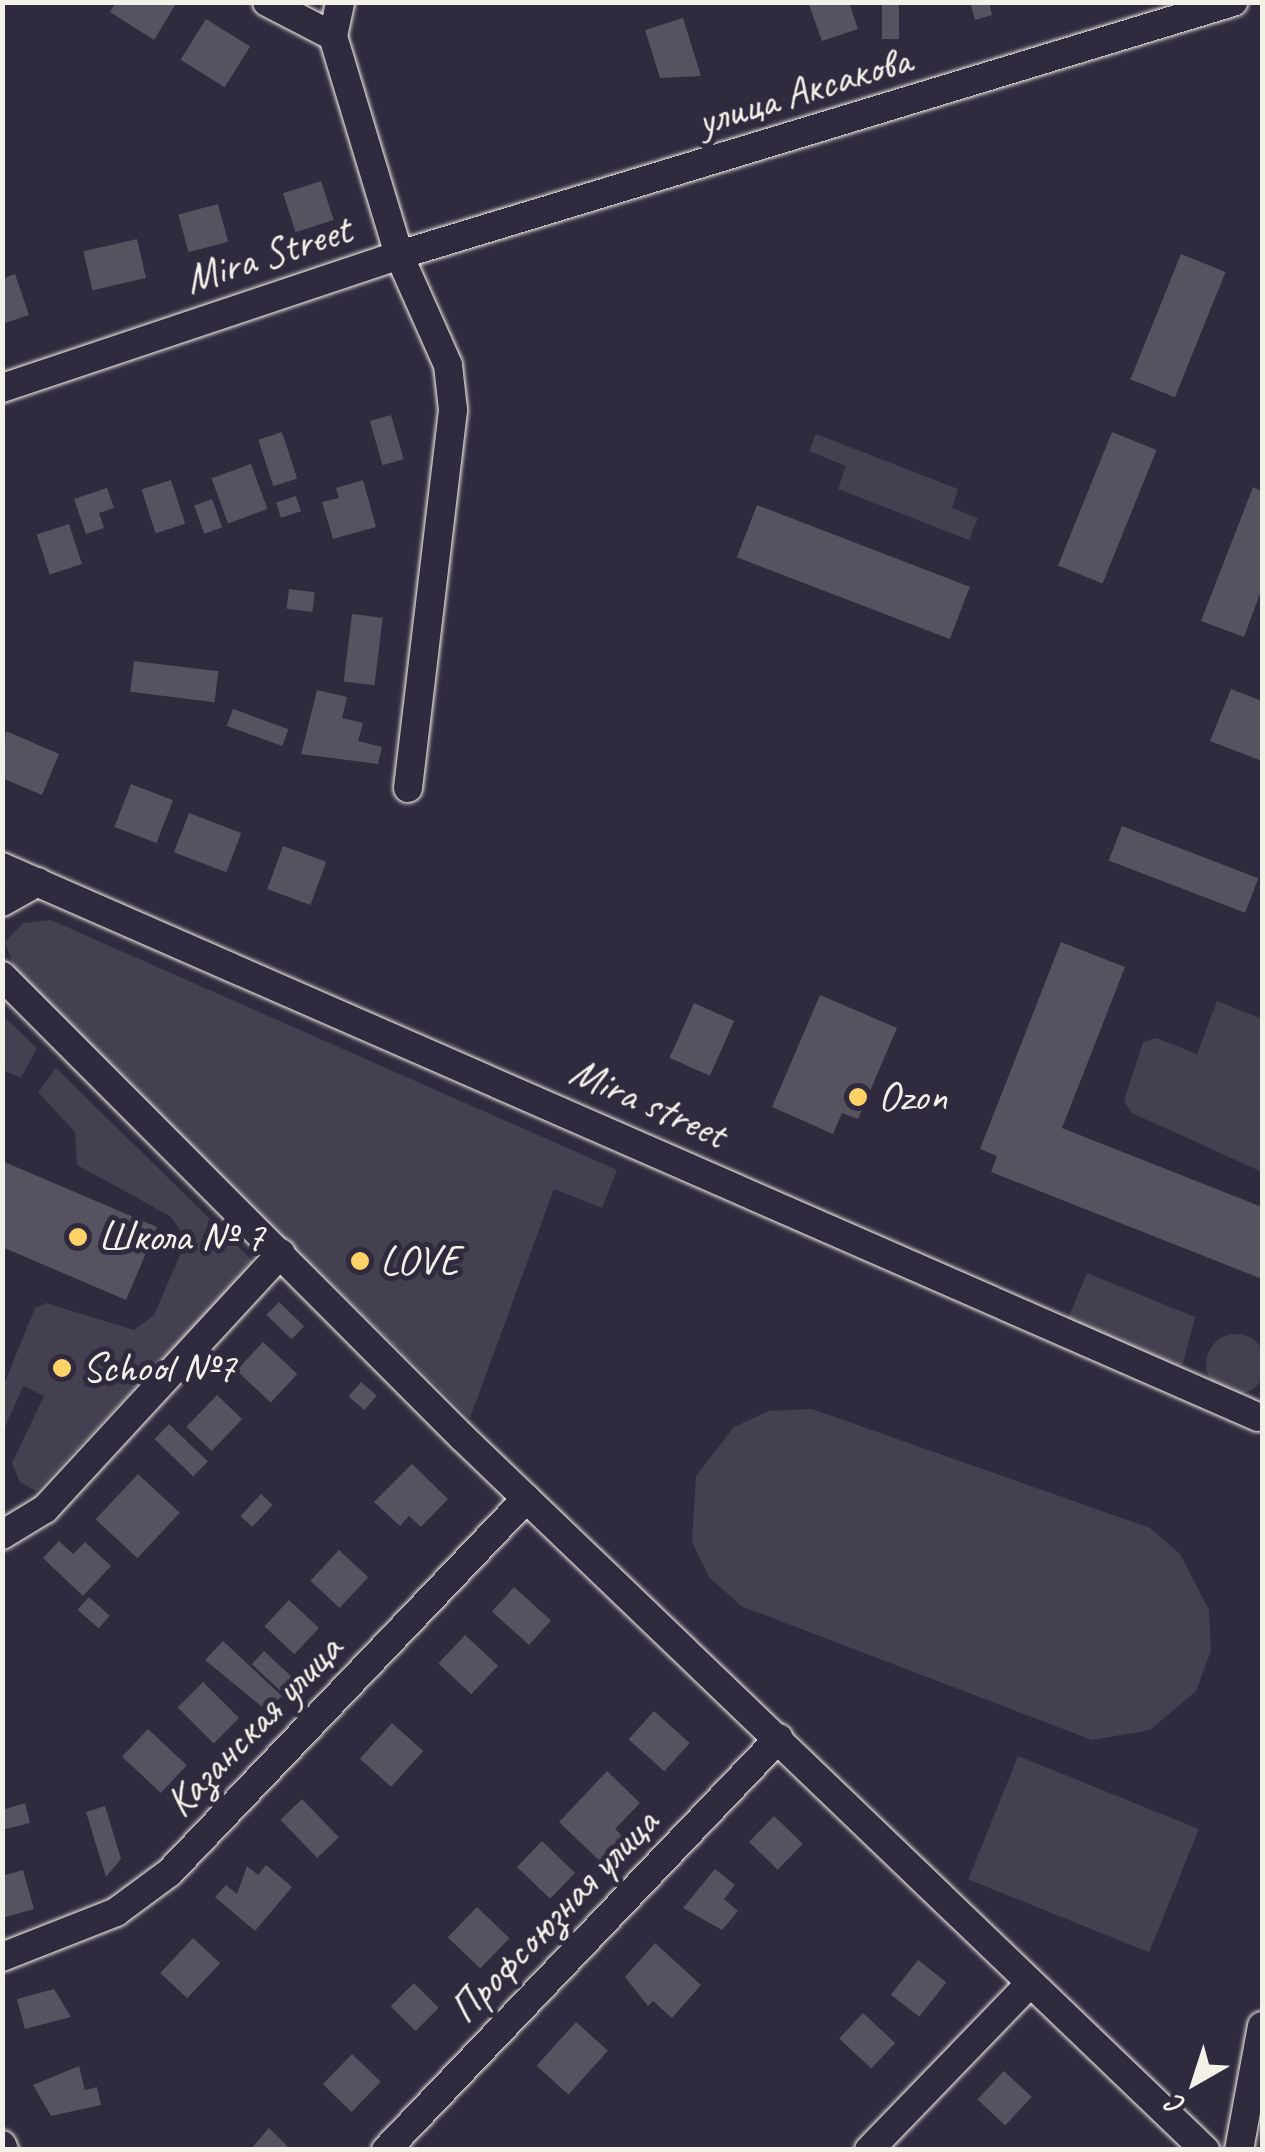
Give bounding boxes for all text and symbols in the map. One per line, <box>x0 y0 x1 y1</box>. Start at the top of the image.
street label: улица Аксакова <box>691 35 917 147</box>
street label: Mira Street <box>178 204 358 306</box>
street label: Mira street <box>562 1046 734 1160</box>
place label: Ozon <box>878 1072 947 1122</box>
marker: Ozon <box>847 1086 869 1108</box>
place label: Школа № 7 <box>98 1212 265 1262</box>
marker: Школа № 7 <box>67 1226 89 1248</box>
place label: LOVE <box>380 1236 460 1286</box>
marker: LOVE <box>349 1250 371 1272</box>
place label: School №7 <box>82 1343 236 1393</box>
marker: School №7 <box>51 1357 73 1379</box>
street label: Казанская улица <box>153 1623 355 1829</box>
street label: Профсоюзная улица <box>438 1797 670 2035</box>
north arrow <box>1145 2032 1245 2132</box>
text: С <box>1159 2088 1192 2124</box>

